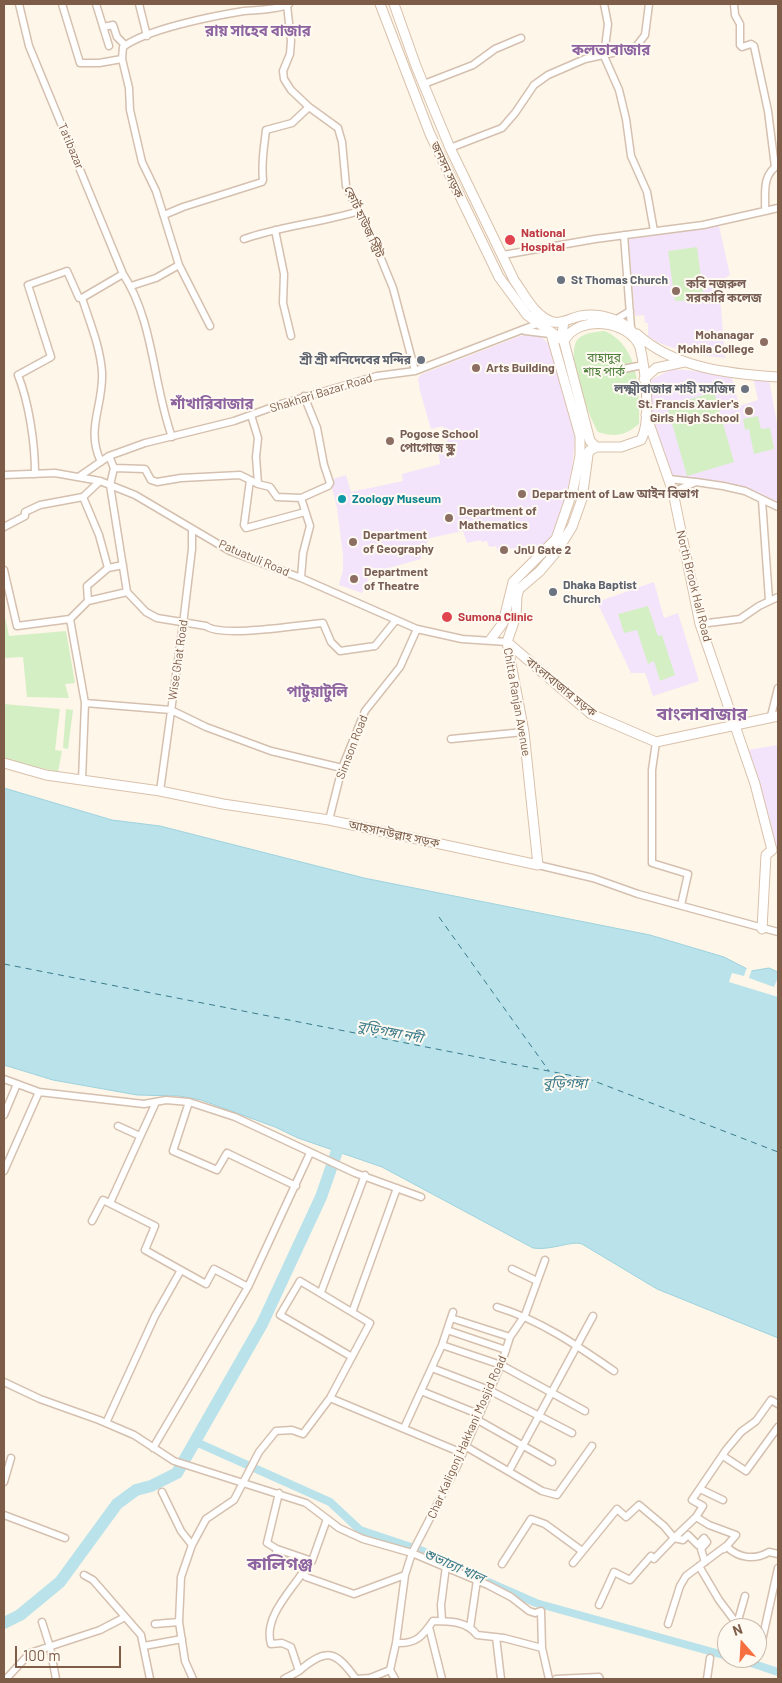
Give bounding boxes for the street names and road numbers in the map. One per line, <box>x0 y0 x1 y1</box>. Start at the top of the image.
street label: Tatibazar <box>55 121 87 171</box>
street label: জনসন সড়ক <box>428 140 466 200</box>
street label: কোর্ট হাউজ স্ট্রিট <box>341 184 387 260</box>
street label: Shakhari Bazar Road <box>268 371 374 415</box>
street label: North Brook Hall Road <box>673 529 715 643</box>
street label: Patuatuli Road <box>216 537 292 579</box>
street label: Wise Ghat Road <box>165 619 191 701</box>
street label: Chitta Ranjan Avenue <box>500 647 534 757</box>
street label: বাংলাবাজার সড়ক <box>523 654 599 720</box>
street label: Simson Road <box>333 713 371 781</box>
street label: আহসানউল্লাহ সড়ক <box>347 817 441 851</box>
street label: Char Kaligonj Hakkani Mosjid Road <box>424 1353 510 1521</box>

